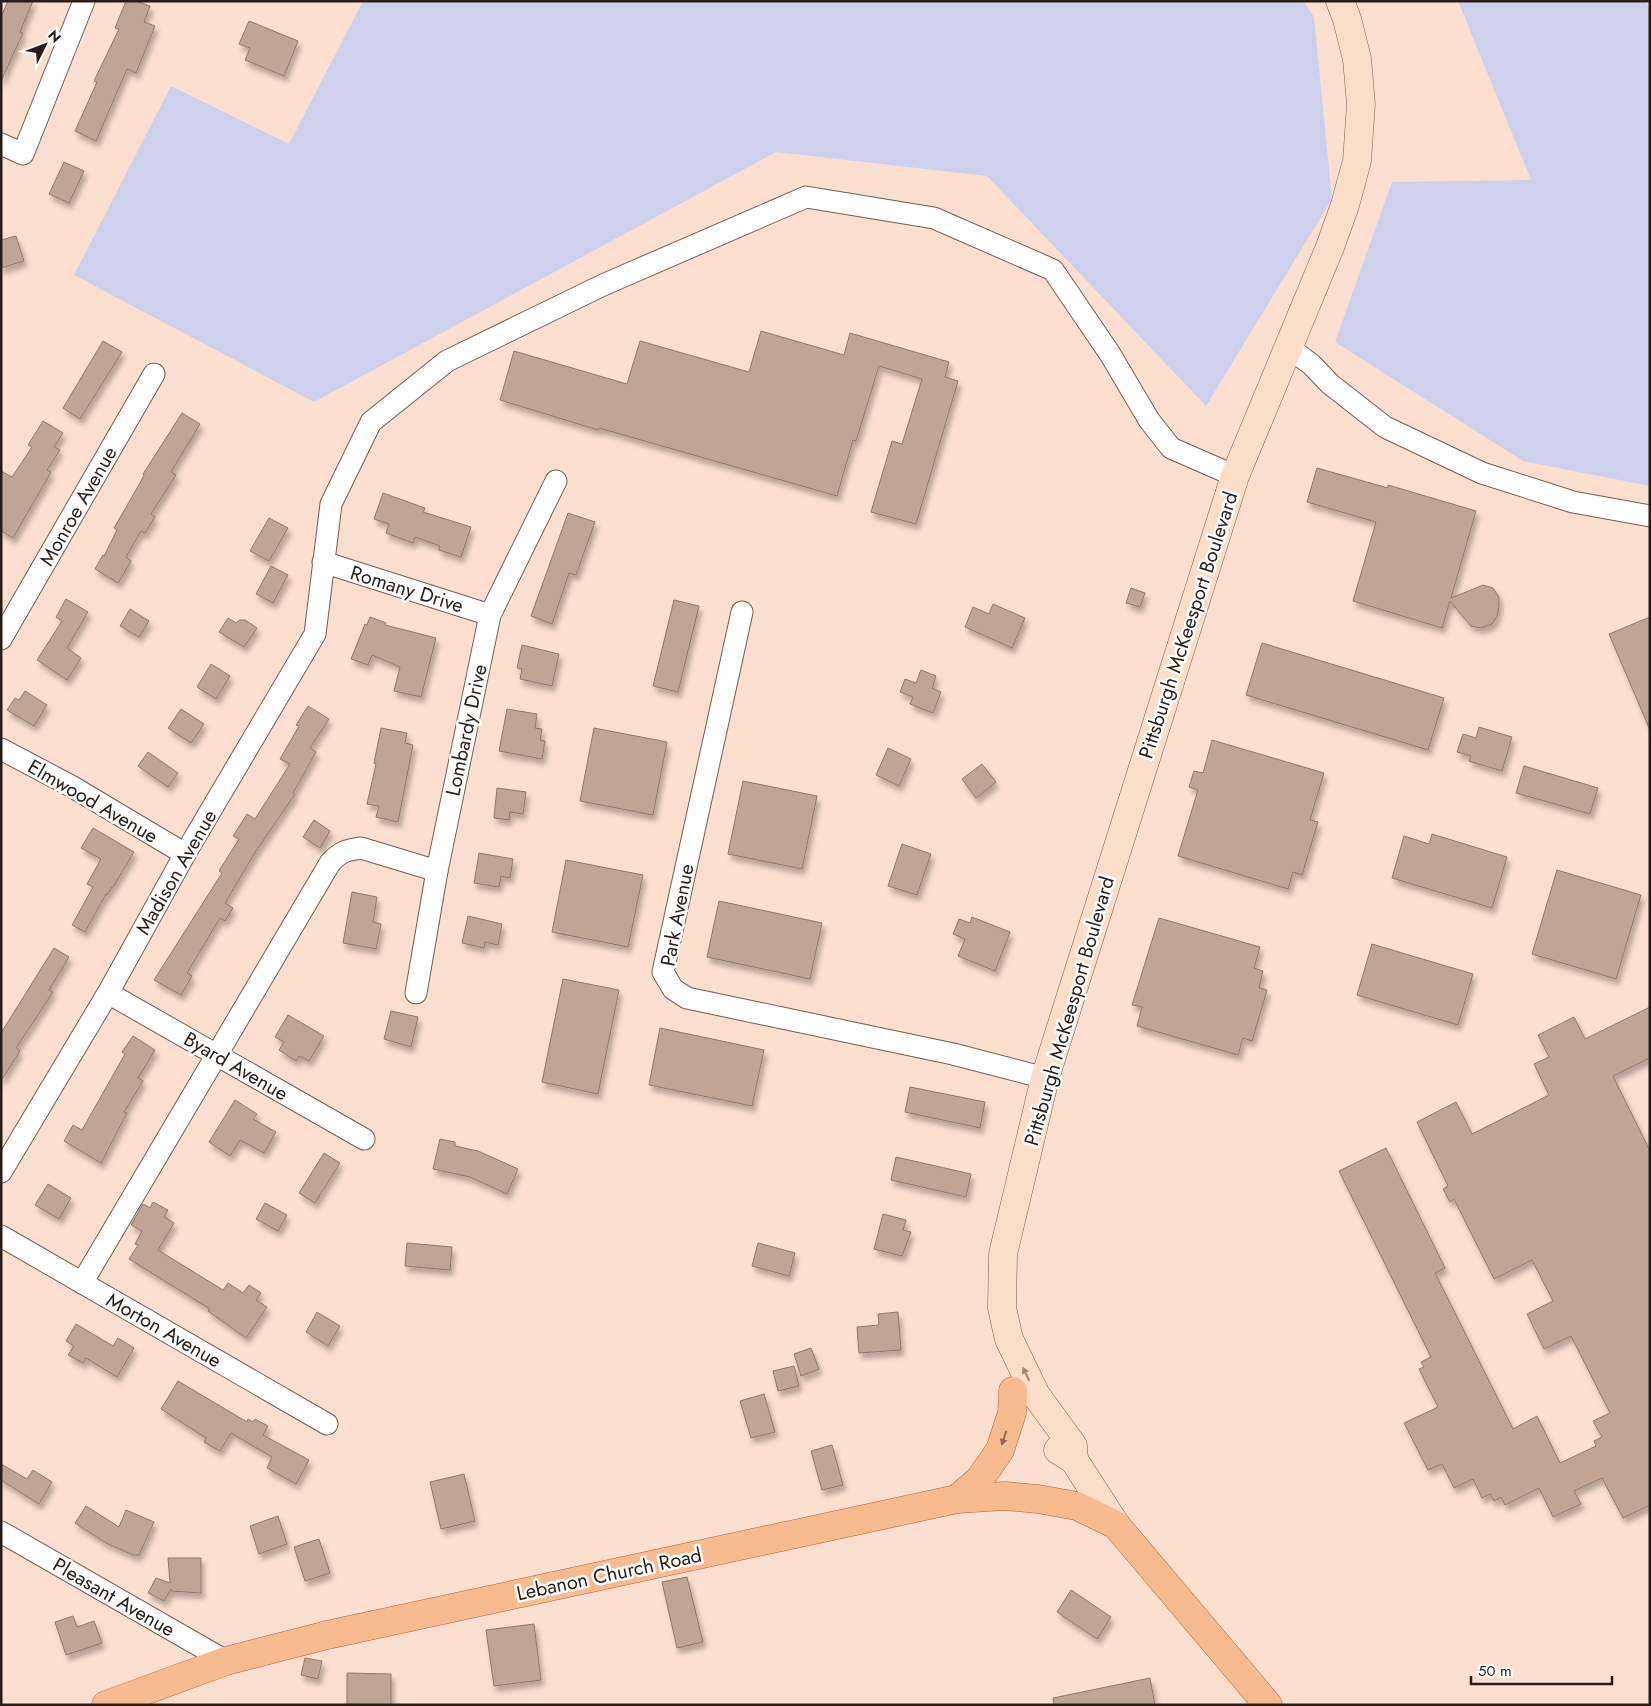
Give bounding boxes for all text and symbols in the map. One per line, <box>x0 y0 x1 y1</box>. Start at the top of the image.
north arrow <box>20 20 70 70</box>
text: N <box>44 25 66 47</box>
street label: Monroe Avenue <box>32 441 124 571</box>
street label: Pittsburgh McKeesport Boulevard <box>1132 488 1245 762</box>
street label: Romany Drive <box>347 559 467 620</box>
street label: Lombardy Drive <box>438 662 495 799</box>
street label: Elmwood Avenue <box>22 752 163 850</box>
street label: Madison Avenue <box>129 804 224 940</box>
street label: Park Avenue <box>653 861 702 969</box>
street label: Pittsburgh McKeesport Boulevard <box>1017 873 1122 1149</box>
street label: Byard Avenue <box>178 1025 293 1108</box>
street label: Morton Avenue <box>101 1286 227 1375</box>
one-way arrow <box>1021 1366 1030 1381</box>
one-way arrow <box>1000 1431 1008 1446</box>
street label: Lebanon Church Road <box>514 1541 704 1608</box>
street label: Pleasant Avenue <box>47 1551 180 1644</box>
scale bar <box>1471 1654 1612 1686</box>
text: 50 m <box>1478 1660 1512 1682</box>

